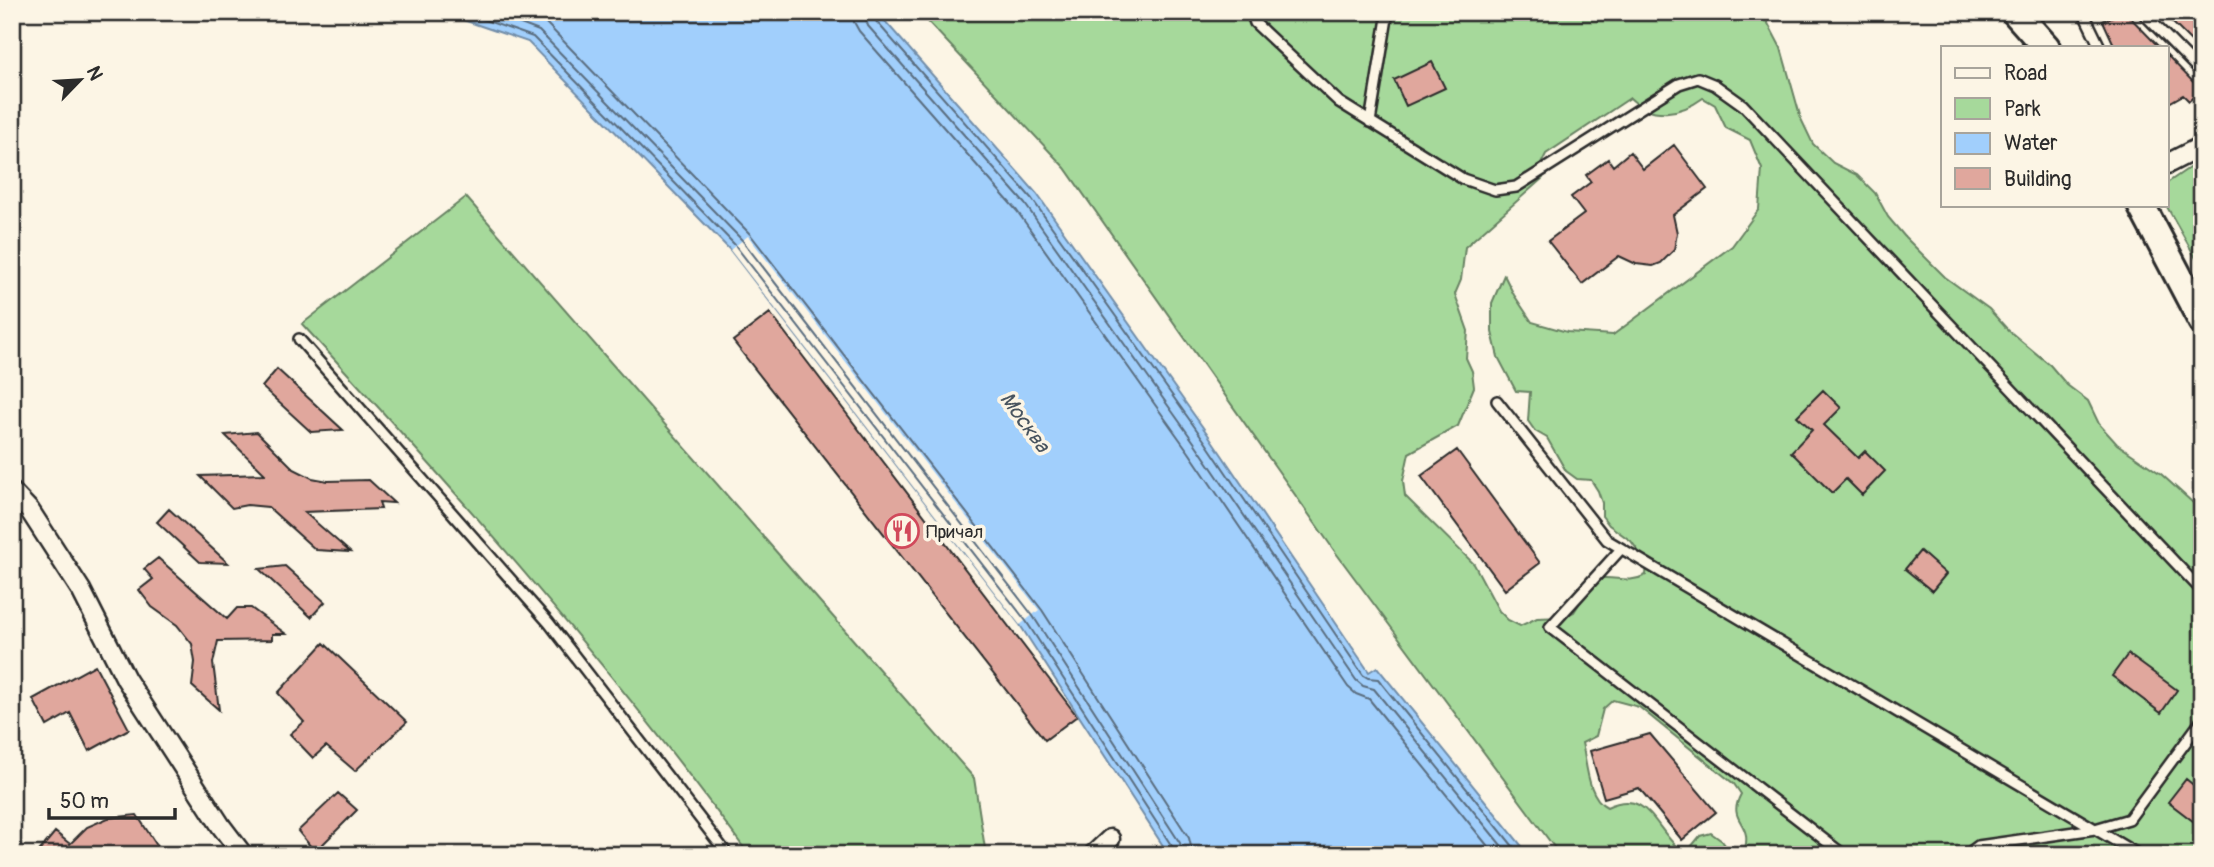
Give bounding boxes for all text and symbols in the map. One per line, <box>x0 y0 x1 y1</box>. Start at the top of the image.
north arrow <box>46 46 116 116</box>
legend <box>1941 46 2168 206</box>
text: Road <box>2004 60 2048 87</box>
text: N <box>81 62 108 84</box>
text: Park <box>2004 96 2041 123</box>
text: Water <box>2004 130 2058 157</box>
text: Building <box>2004 166 2071 193</box>
water label: Москва <box>994 387 1056 459</box>
restaurant icon: Причал <box>883 512 921 550</box>
place label: Причал <box>926 520 983 544</box>
scale bar <box>49 776 175 820</box>
text: 50 m <box>60 788 109 815</box>

